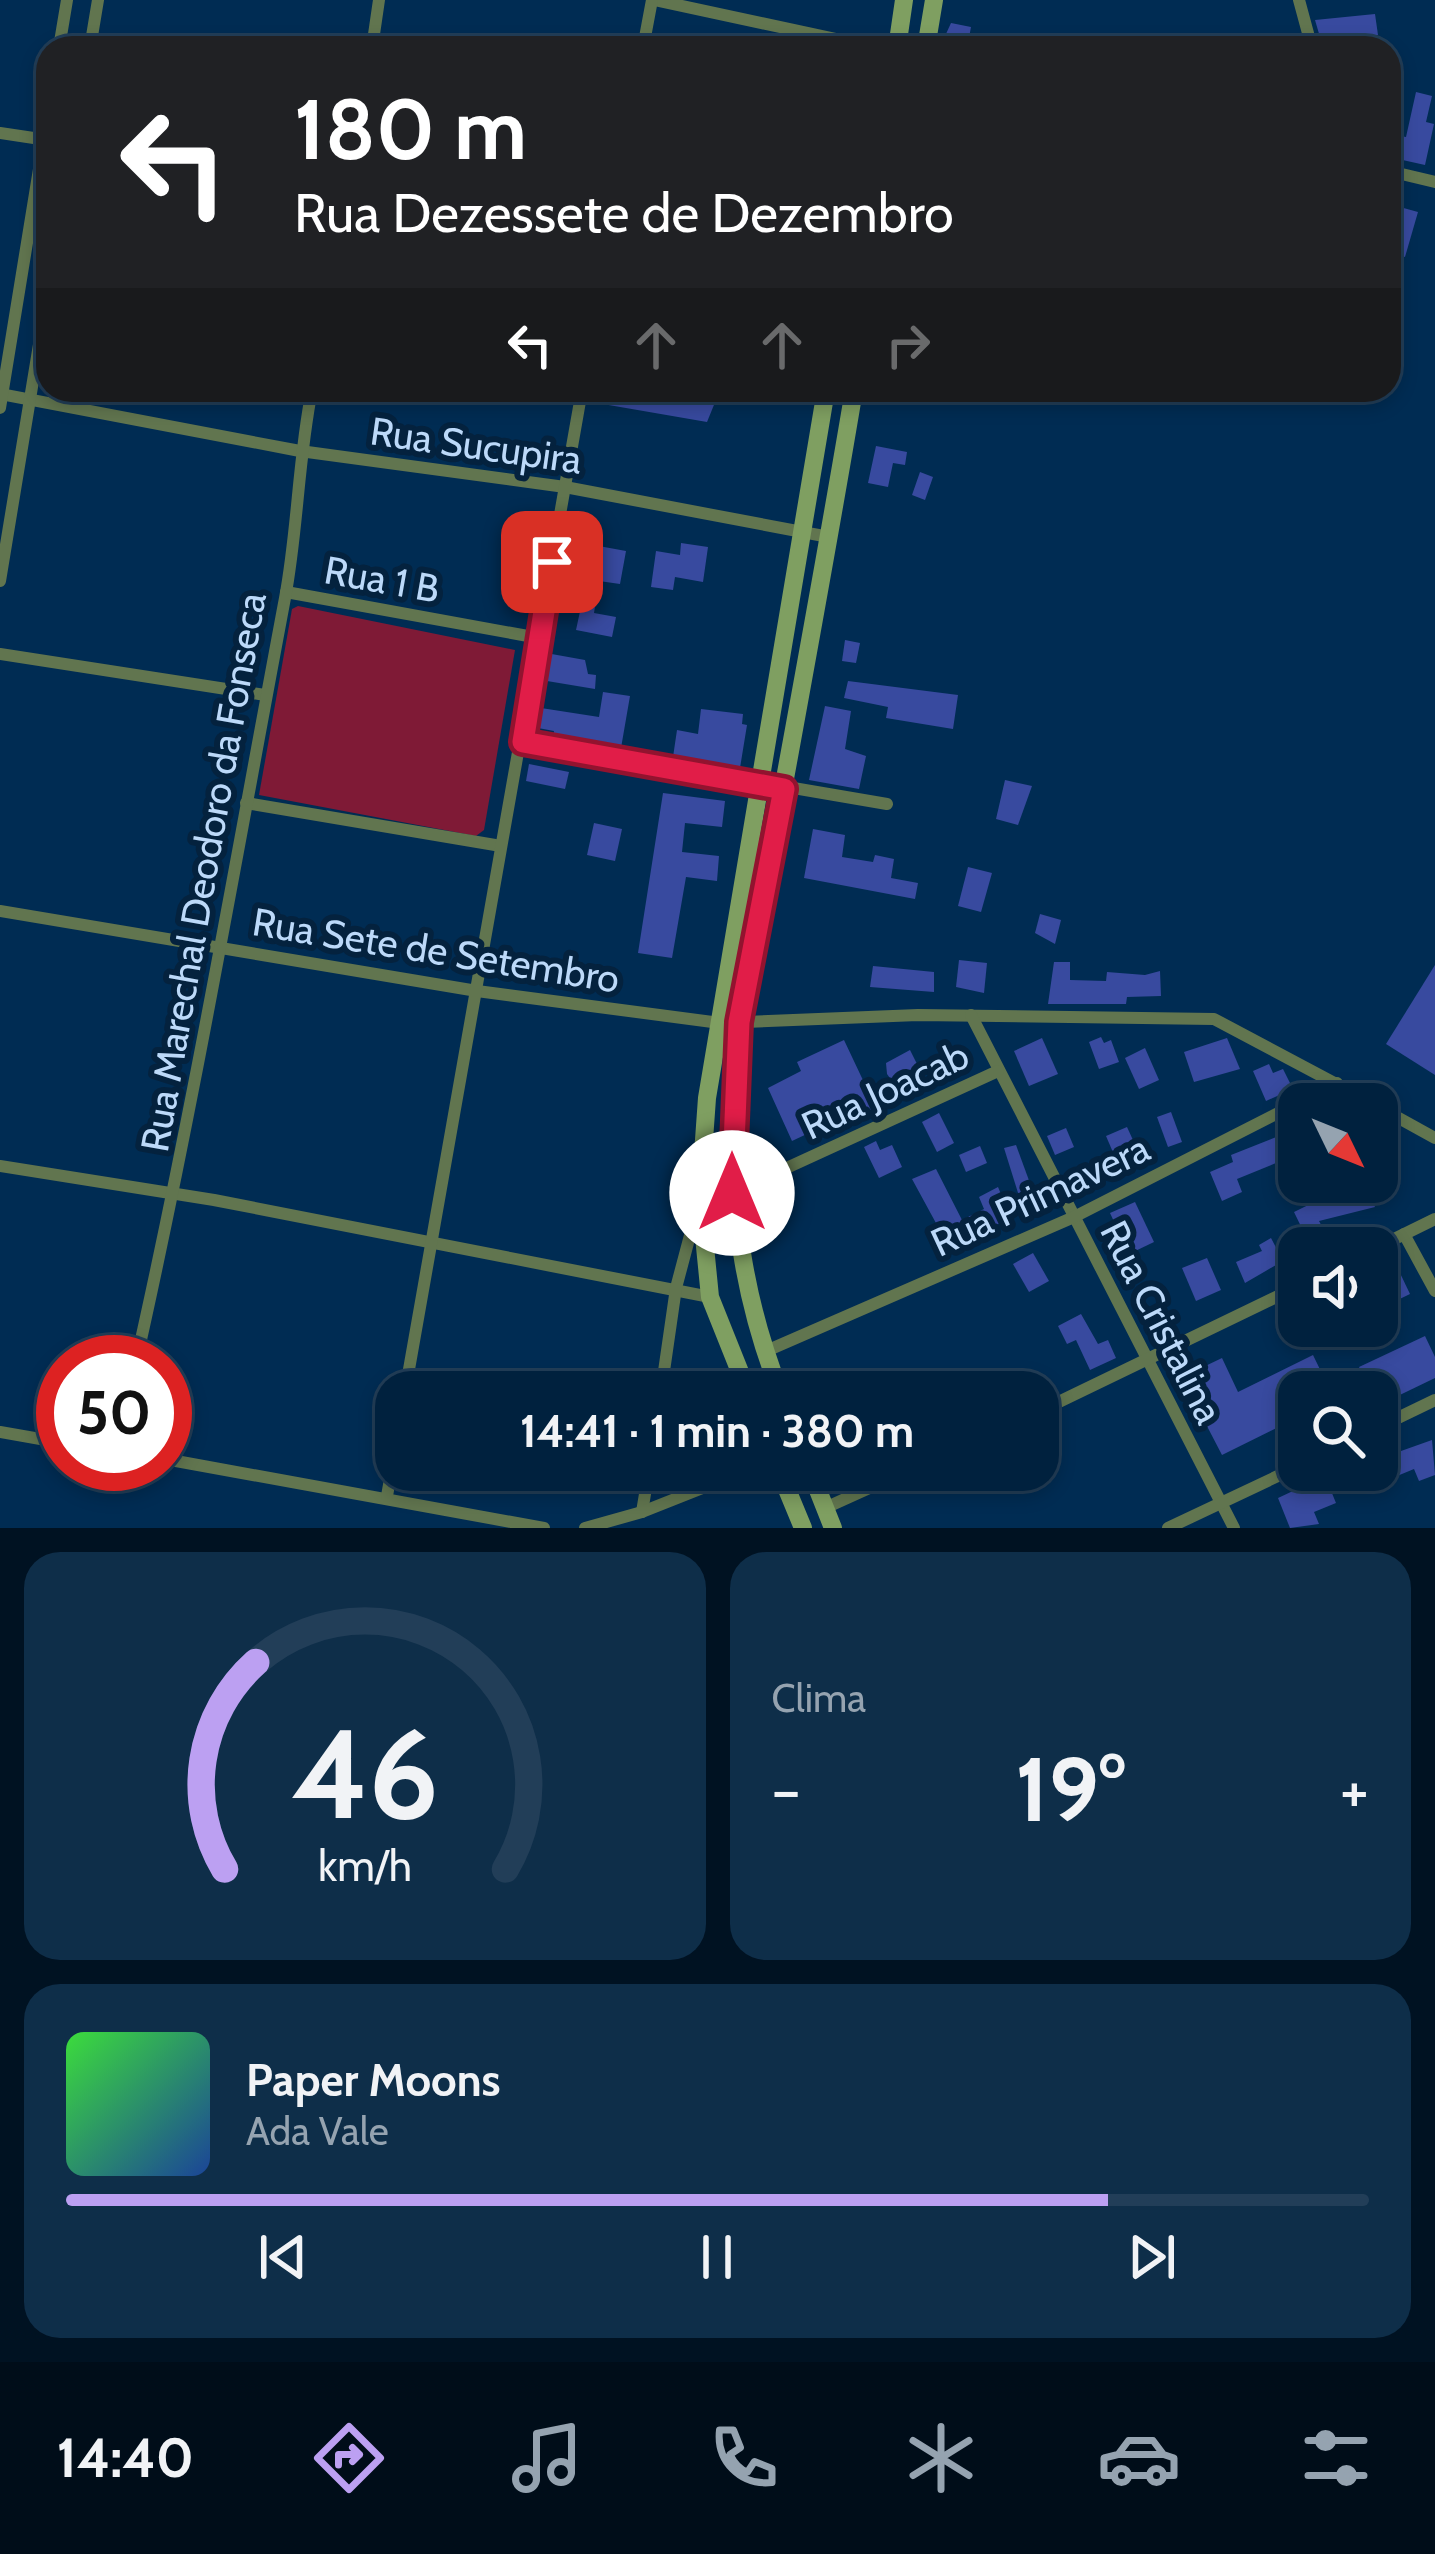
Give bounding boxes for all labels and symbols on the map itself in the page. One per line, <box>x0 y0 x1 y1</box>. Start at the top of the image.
street label: Rua Sucupira <box>367 406 585 484</box>
pin <box>501 511 603 613</box>
street label: Rua 1 B <box>321 545 443 613</box>
street label: Rua Marechal Deodoro da Fonseca <box>130 588 276 1155</box>
street label: Rua Sete de Setembro <box>249 897 623 1003</box>
street label: Rua Joacab <box>794 1031 976 1149</box>
north arrow <box>1278 1083 1398 1203</box>
street label: Rua Primavera <box>923 1123 1157 1266</box>
position arrow <box>669 1130 795 1256</box>
street label: Rua Cristalina <box>1090 1213 1234 1432</box>
speed limit sign: 50 <box>36 1335 192 1491</box>

